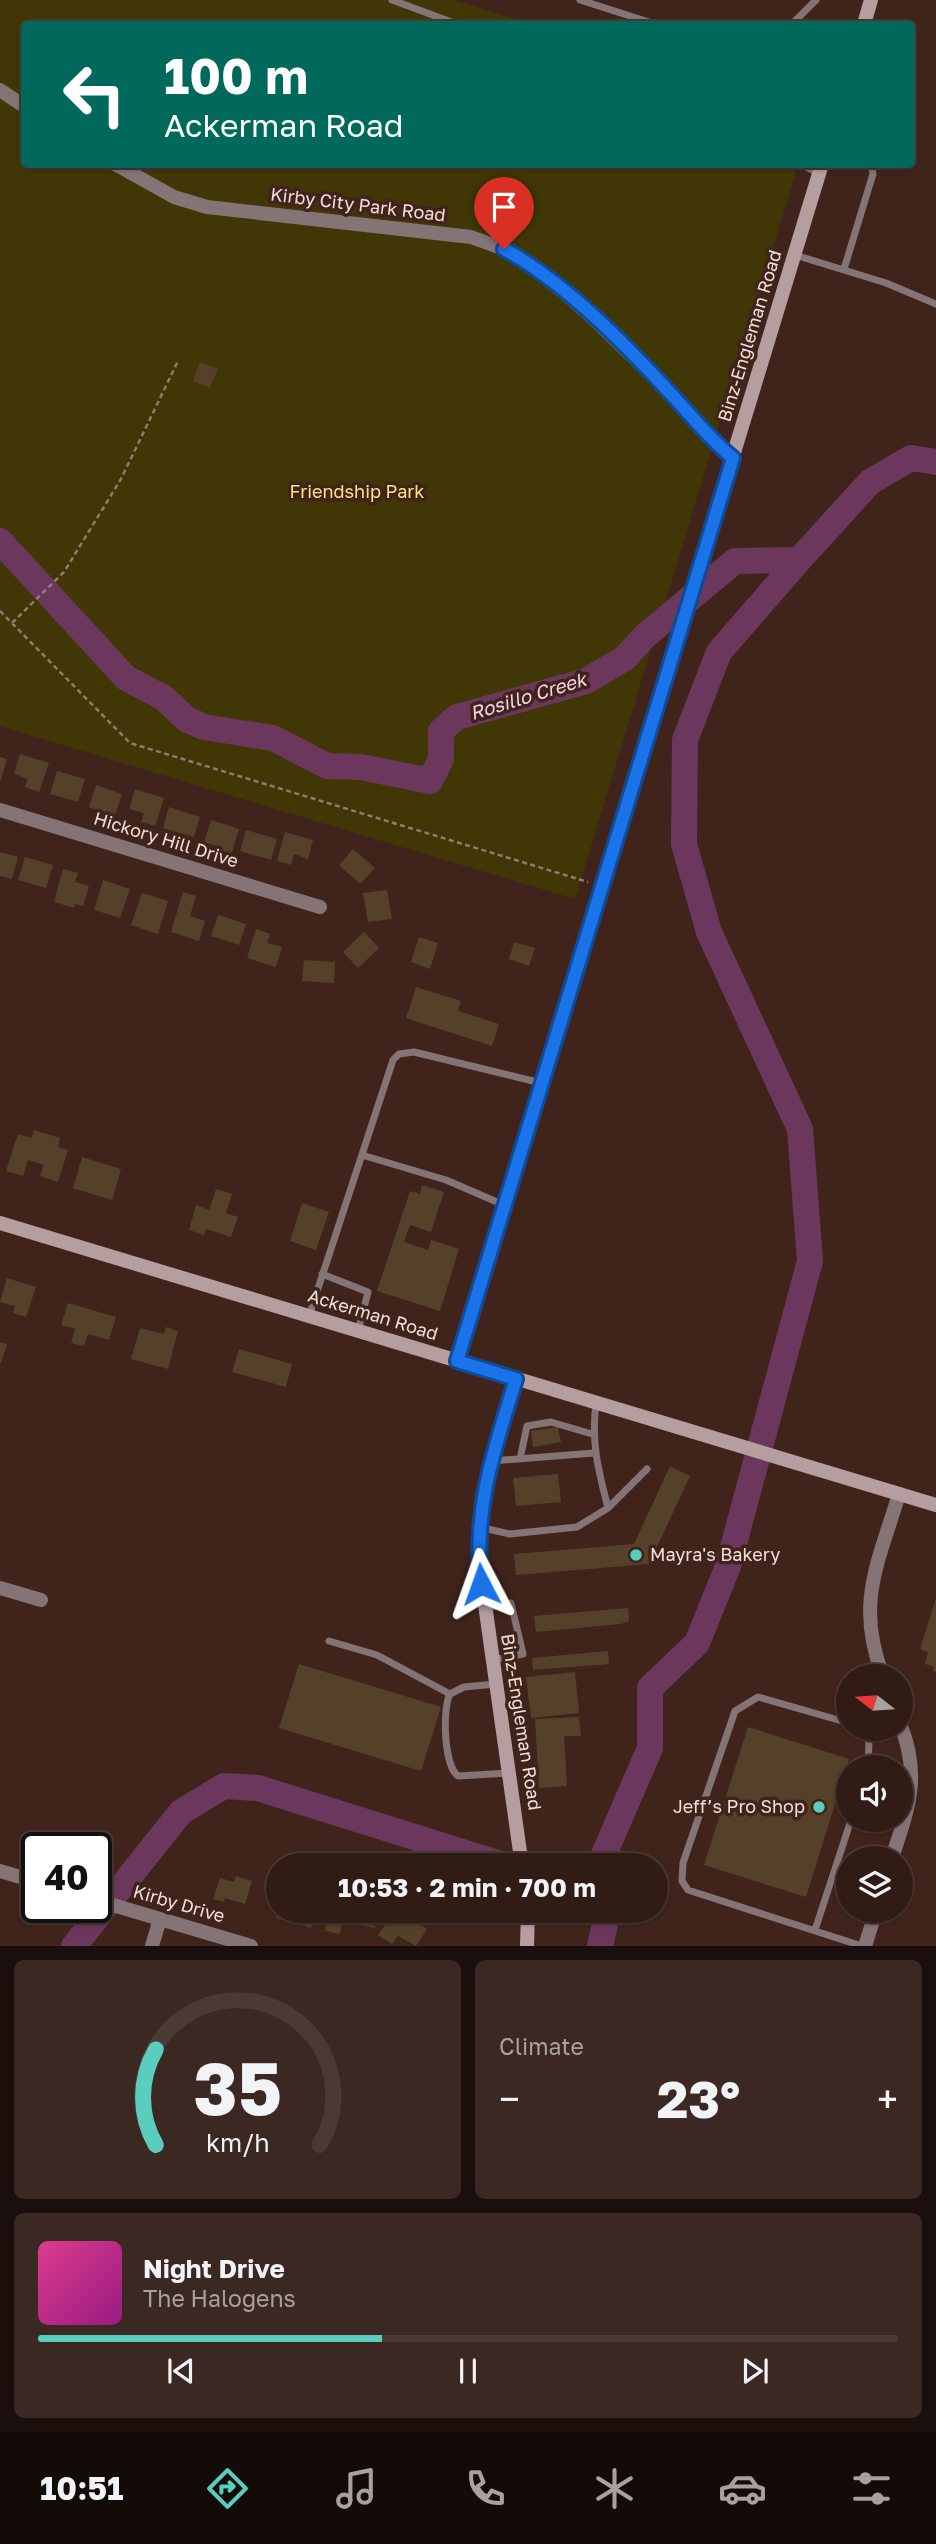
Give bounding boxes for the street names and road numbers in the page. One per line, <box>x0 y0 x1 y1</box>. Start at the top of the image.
street label: Kirby City Park Road <box>269 182 447 226</box>
street label: Binz-Engleman Road <box>712 247 786 424</box>
street label: Hickory Hill Drive <box>91 807 241 872</box>
street label: Ackerman Road <box>306 1284 441 1344</box>
street label: Binz-Engleman Road <box>497 1632 547 1812</box>
street label: Kirby Drive <box>131 1879 228 1927</box>

